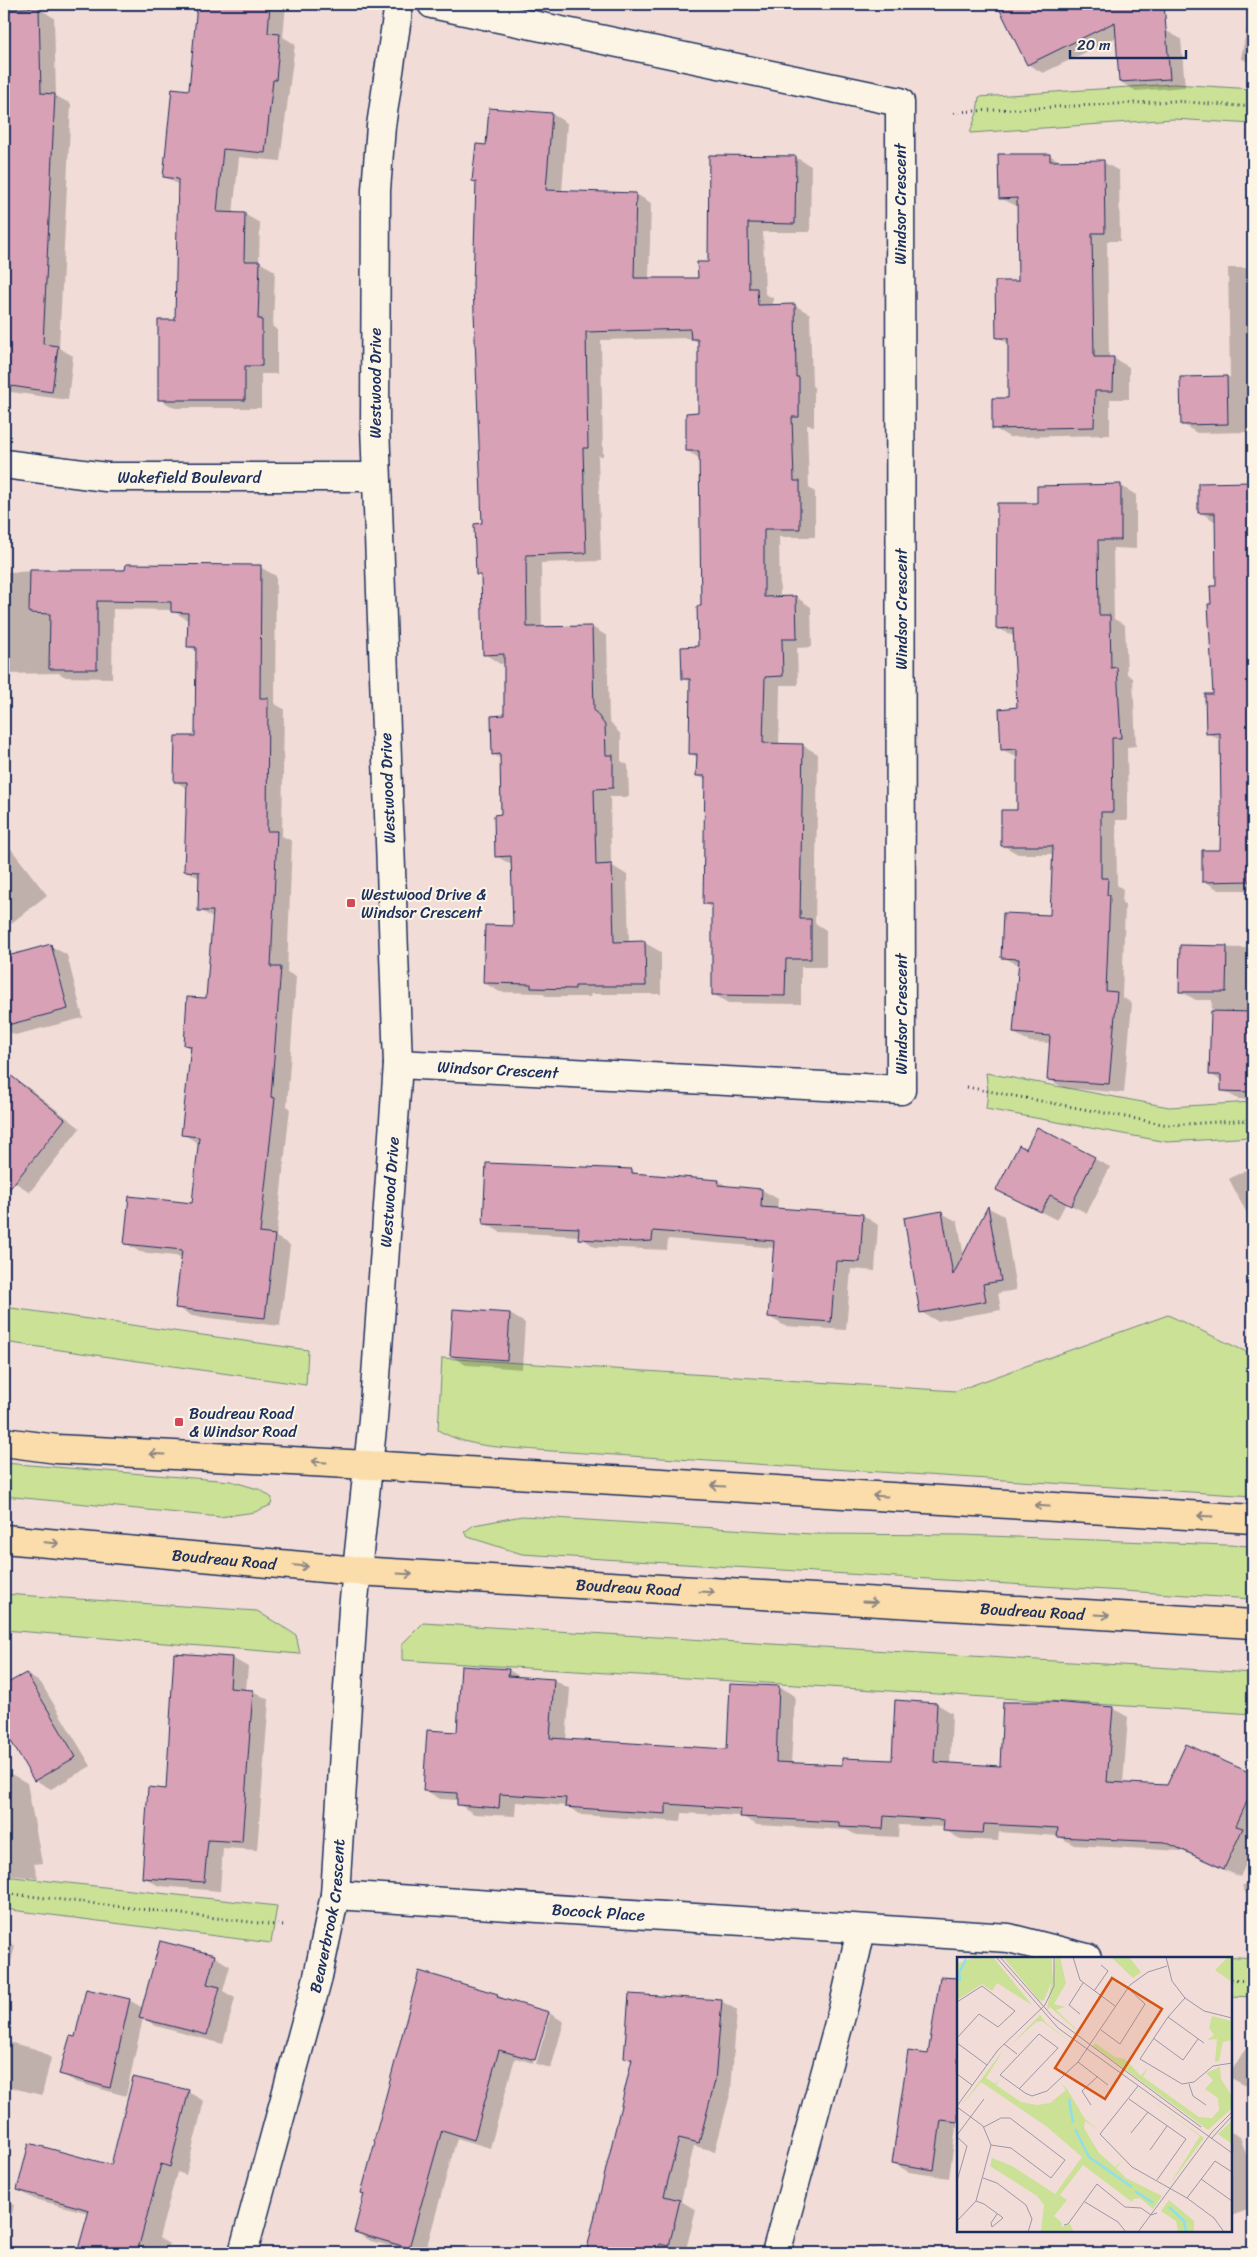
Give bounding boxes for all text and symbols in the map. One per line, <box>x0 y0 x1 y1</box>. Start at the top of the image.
scale bar <box>1070 28 1186 60</box>
text: 20 m <box>1077 32 1111 58</box>
street label: Windsor Crescent <box>886 143 915 265</box>
street label: Westwood Drive <box>361 328 390 438</box>
street label: Wakefield Boulevard <box>117 463 262 492</box>
street label: Windsor Crescent <box>887 548 916 670</box>
street label: Westwood Drive <box>371 732 404 844</box>
place label: Westwood Drive & Windsor Crescent <box>361 880 486 927</box>
marker: Westwood Drive & Windsor Crescent <box>345 897 357 909</box>
street label: Windsor Crescent <box>887 953 916 1075</box>
street label: Windsor Crescent <box>436 1052 560 1087</box>
street label: Westwood Drive <box>371 1136 408 1248</box>
place label: Boudreau Road & Windsor Road <box>189 1399 298 1446</box>
marker: Boudreau Road & Windsor Road <box>173 1416 185 1428</box>
one-way arrow <box>149 1449 165 1458</box>
one-way arrow <box>311 1458 327 1467</box>
one-way arrow <box>710 1482 726 1491</box>
one-way arrow <box>872 1491 888 1501</box>
one-way arrow <box>1035 1501 1051 1510</box>
one-way arrow <box>1197 1511 1213 1520</box>
one-way arrow <box>44 1539 60 1548</box>
street label: Boudreau Road <box>171 1540 279 1579</box>
one-way arrow <box>293 1561 309 1571</box>
one-way arrow <box>397 1570 413 1579</box>
street label: Boudreau Road <box>575 1570 683 1605</box>
one-way arrow <box>699 1587 715 1596</box>
street label: Boudreau Road <box>979 1594 1087 1629</box>
one-way arrow <box>861 1597 877 1606</box>
one-way arrow <box>1093 1611 1109 1620</box>
street label: Beaverbrook Crescent <box>300 1838 353 1996</box>
street label: Bocock Place <box>551 1895 646 1930</box>
inset map <box>957 1957 1232 2232</box>

